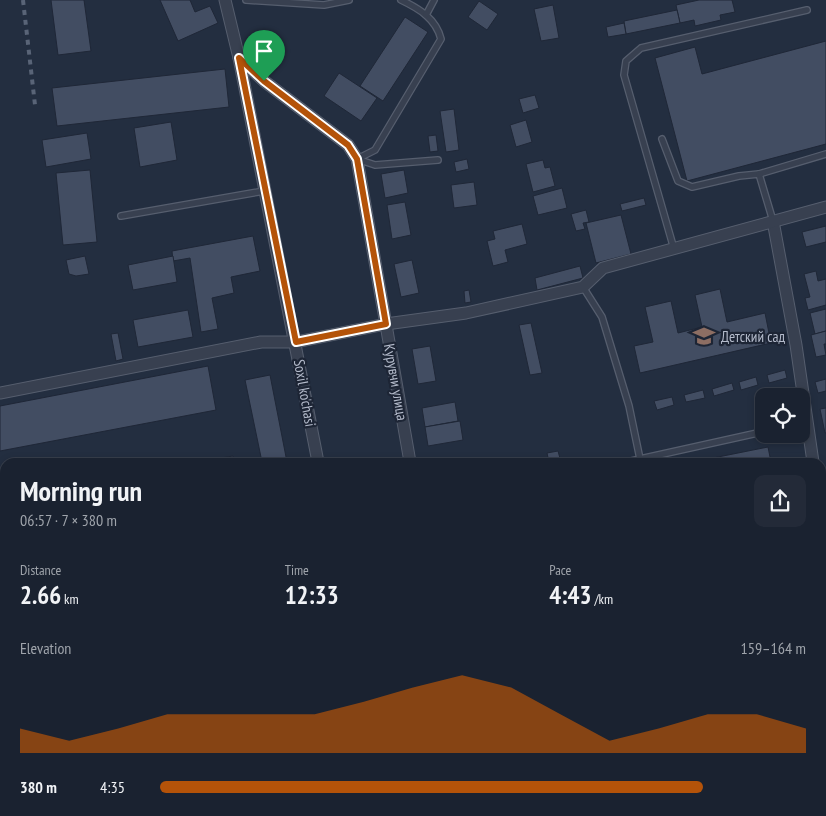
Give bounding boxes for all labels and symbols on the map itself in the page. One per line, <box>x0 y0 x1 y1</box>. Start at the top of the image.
pin <box>243 30 285 81</box>
school or university icon: Детский сад <box>691 323 717 349</box>
place label: Детский сад <box>721 327 786 346</box>
street label: Курувчи улица <box>380 342 412 422</box>
street label: Soxil ko'chasi <box>290 358 320 428</box>

